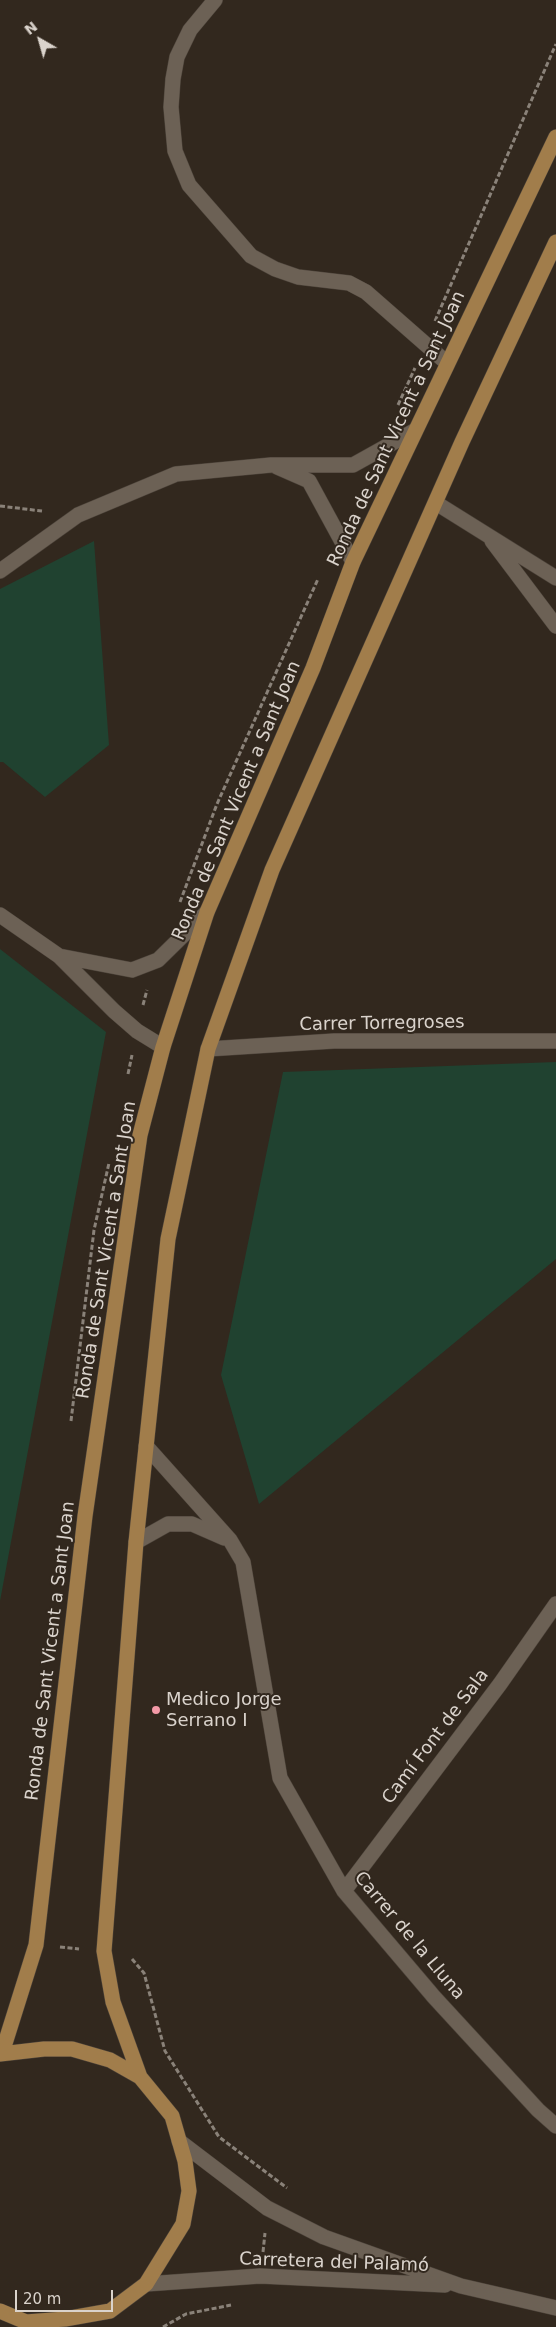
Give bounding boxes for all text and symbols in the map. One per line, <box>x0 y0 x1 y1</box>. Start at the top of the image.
north arrow <box>15 15 65 65</box>
text: N <box>21 18 40 38</box>
street label: Ronda de Sant Vicent a Sant Joan <box>324 288 470 570</box>
street label: Ronda de Sant Vicent a Sant Joan <box>168 658 306 944</box>
street label: Carrer Torregroses <box>299 1012 465 1036</box>
street label: Ronda de Sant Vicent a Sant Joan <box>73 1099 141 1401</box>
street label: Ronda de Sant Vicent a Sant Joan <box>22 1500 80 1802</box>
street label: Camí Font de Sala <box>378 1665 494 1809</box>
place label: Medico Jorge Serrano I <box>166 1689 282 1732</box>
marker: Medico Jorge Serrano I <box>150 1704 162 1716</box>
street label: Carrer de la Lluna <box>349 1867 469 2005</box>
street label: Carretera del Palamó <box>239 2249 429 2277</box>
scale bar <box>18 2280 115 2312</box>
text: 20 m <box>23 2290 61 2308</box>

